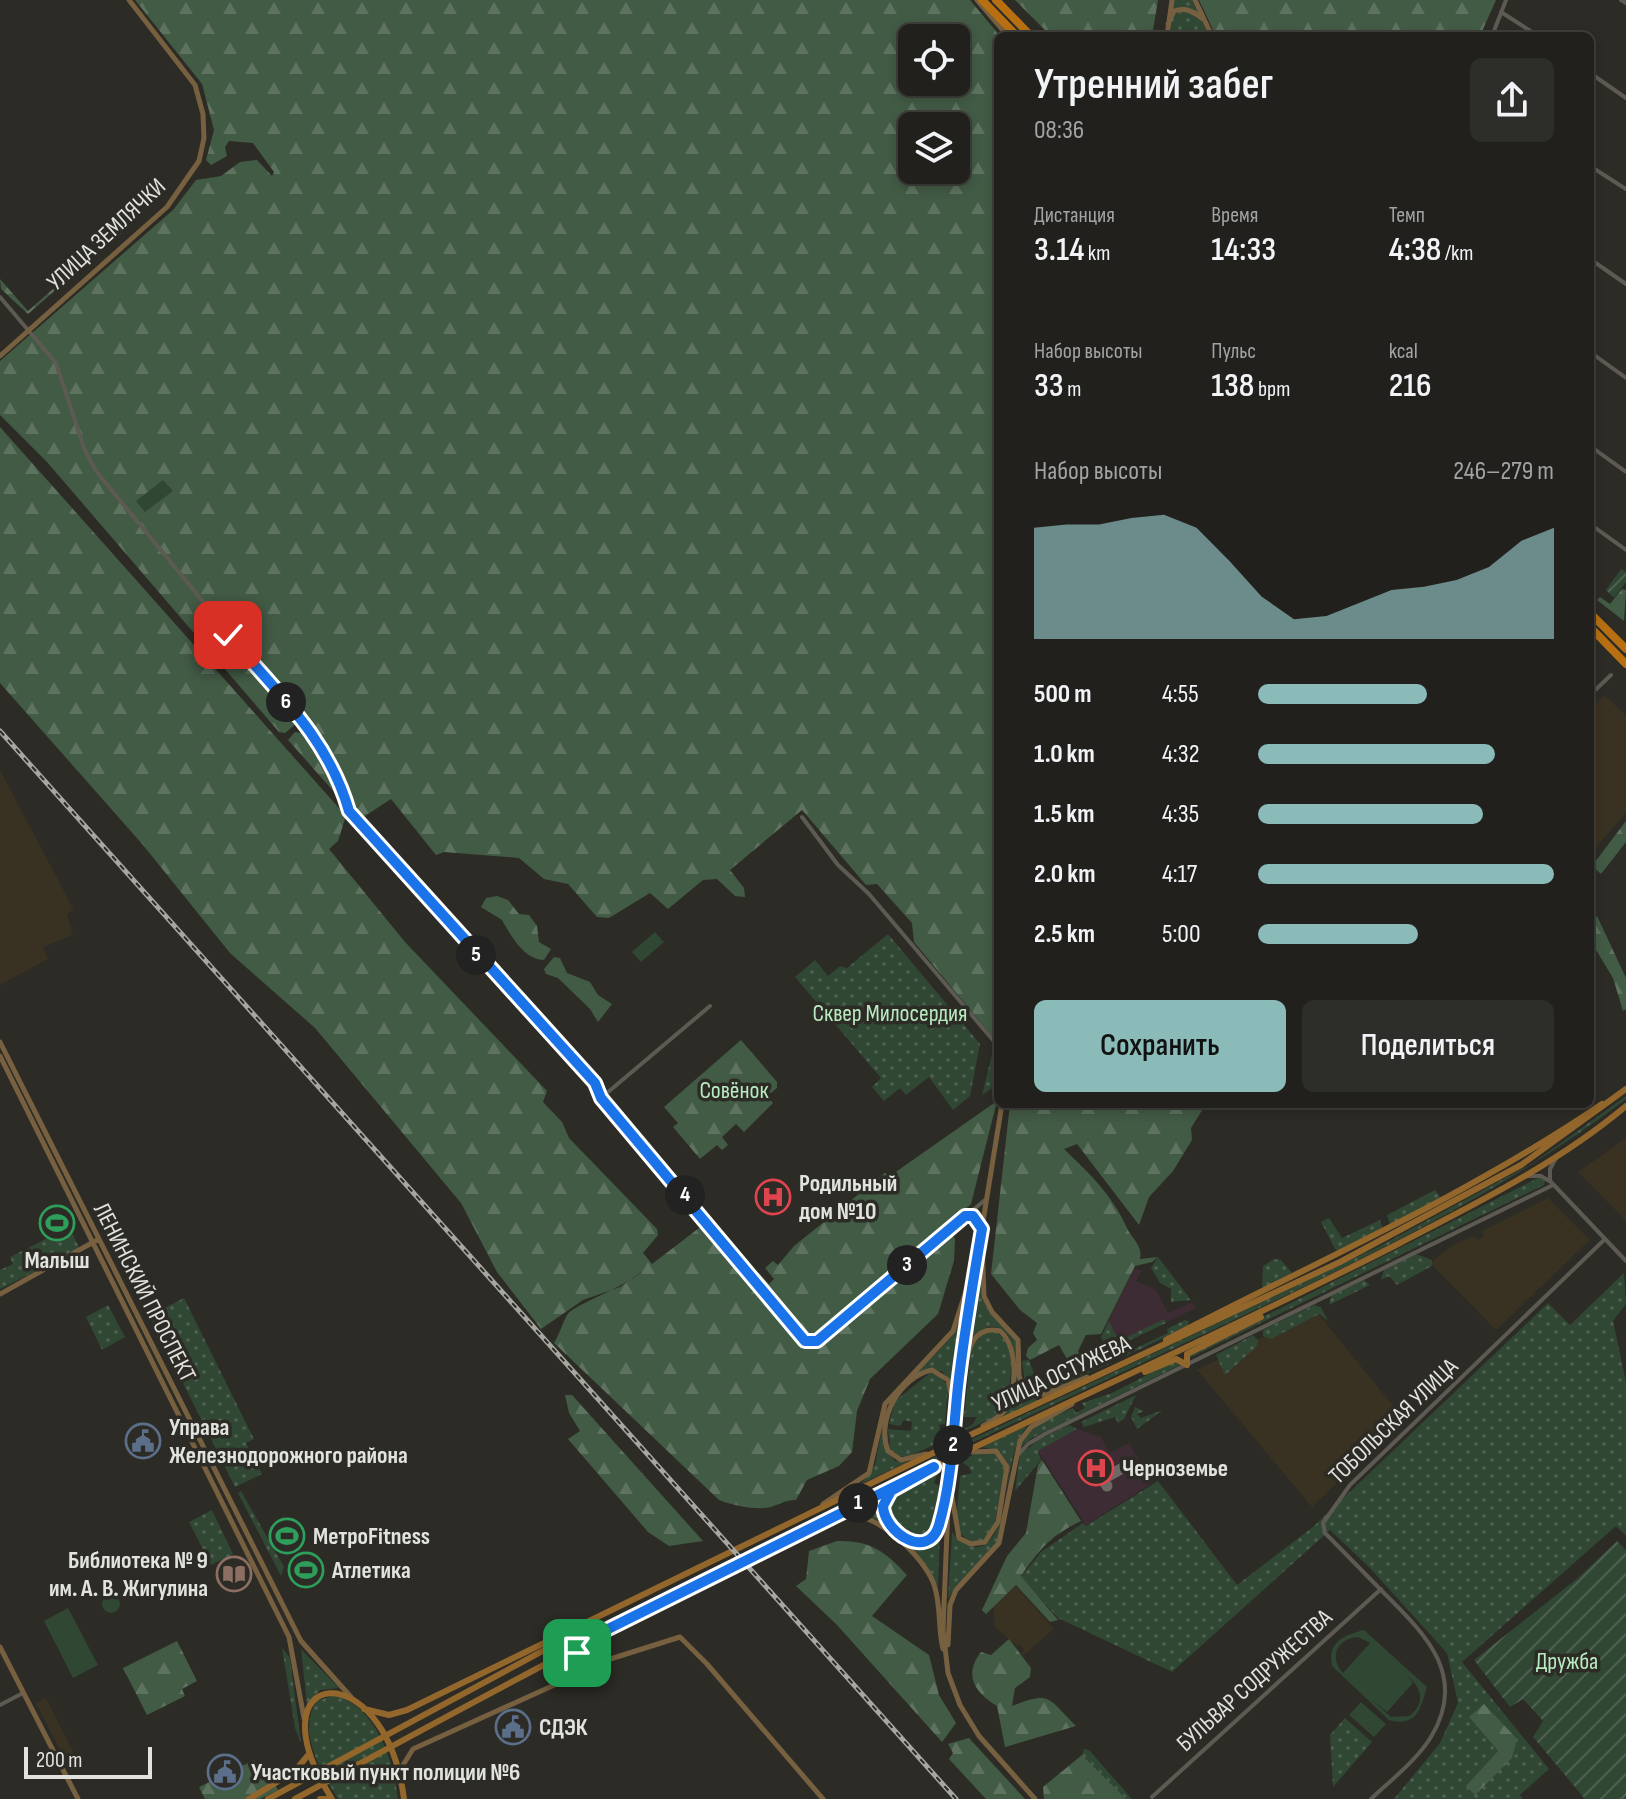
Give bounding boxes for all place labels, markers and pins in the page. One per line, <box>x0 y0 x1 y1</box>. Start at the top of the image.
pin <box>194 601 262 669</box>
pin: 6 <box>266 682 306 722</box>
pin: 5 <box>456 935 496 975</box>
place label: Родильный дом №10 <box>799 1169 897 1226</box>
pin: 4 <box>665 1175 705 1215</box>
hospital icon: Родильный дом №10 <box>754 1178 792 1216</box>
sports icon: Малыш <box>38 1204 76 1242</box>
pin: 3 <box>887 1245 927 1285</box>
place label: Малыш <box>24 1246 90 1275</box>
place label: Управа Железнодорожного района <box>169 1413 408 1470</box>
public building icon: Управа Железнодорожного района <box>124 1422 162 1460</box>
pin: 2 <box>933 1425 973 1465</box>
hospital icon: Черноземье <box>1077 1449 1115 1487</box>
place label: Черноземье <box>1122 1454 1228 1483</box>
pin: 1 <box>838 1483 878 1523</box>
sports icon: МетроFitness <box>268 1517 306 1555</box>
place label: МетроFitness <box>313 1522 430 1551</box>
place label: Библиотека № 9 им. А. В. Жигулина <box>49 1546 208 1603</box>
sports icon: Атлетика <box>287 1551 325 1589</box>
library icon: Библиотека № 9 им. А. В. Жигулина <box>215 1555 253 1593</box>
place label: Атлетика <box>331 1556 411 1585</box>
pin <box>543 1619 611 1687</box>
public building icon: СДЭК <box>494 1708 532 1746</box>
place label: СДЭК <box>539 1713 588 1742</box>
public building icon: Участковый пункт полиции №6 <box>206 1753 244 1791</box>
place label: Участковый пункт полиции №6 <box>251 1758 520 1787</box>

